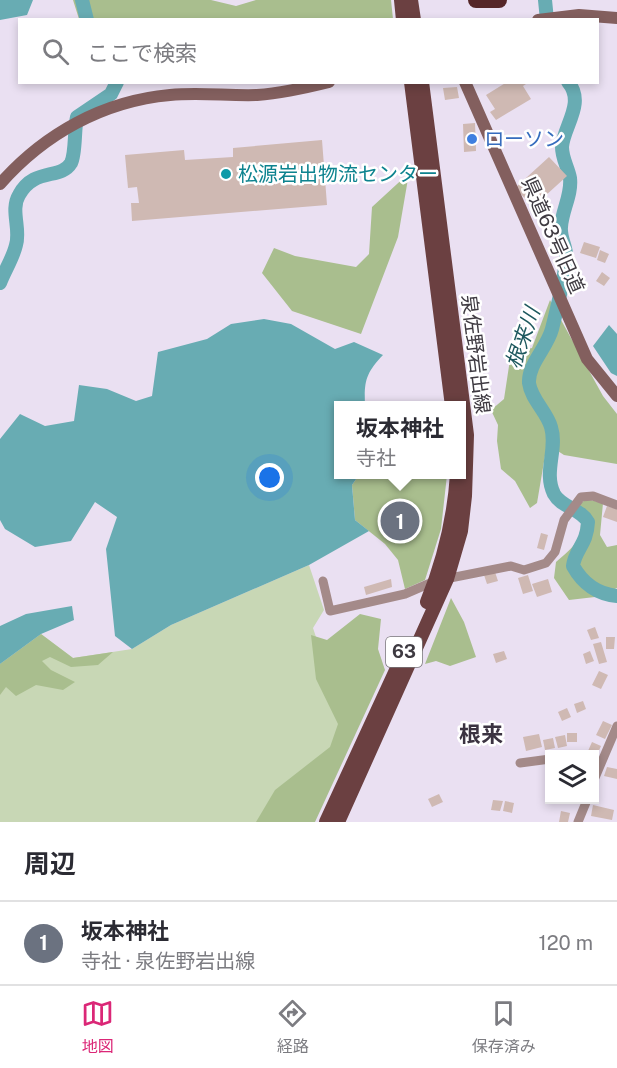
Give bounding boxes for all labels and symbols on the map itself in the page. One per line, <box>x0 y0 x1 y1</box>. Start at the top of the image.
place label: ローソン <box>484 127 564 151</box>
marker: ローソン <box>465 132 479 146</box>
place label: 松源岩出物流センター <box>238 162 438 186</box>
marker: 松源岩出物流センター <box>219 167 233 181</box>
street label: 県道63号旧道 <box>517 173 589 297</box>
street label: 泉佐野岩出線 <box>457 293 495 415</box>
water label: 根来川 <box>500 302 545 372</box>
your location <box>255 463 284 492</box>
pin: 1 <box>380 498 420 544</box>
road number: 63 <box>386 637 422 667</box>
district label: 根来 <box>459 721 503 747</box>

